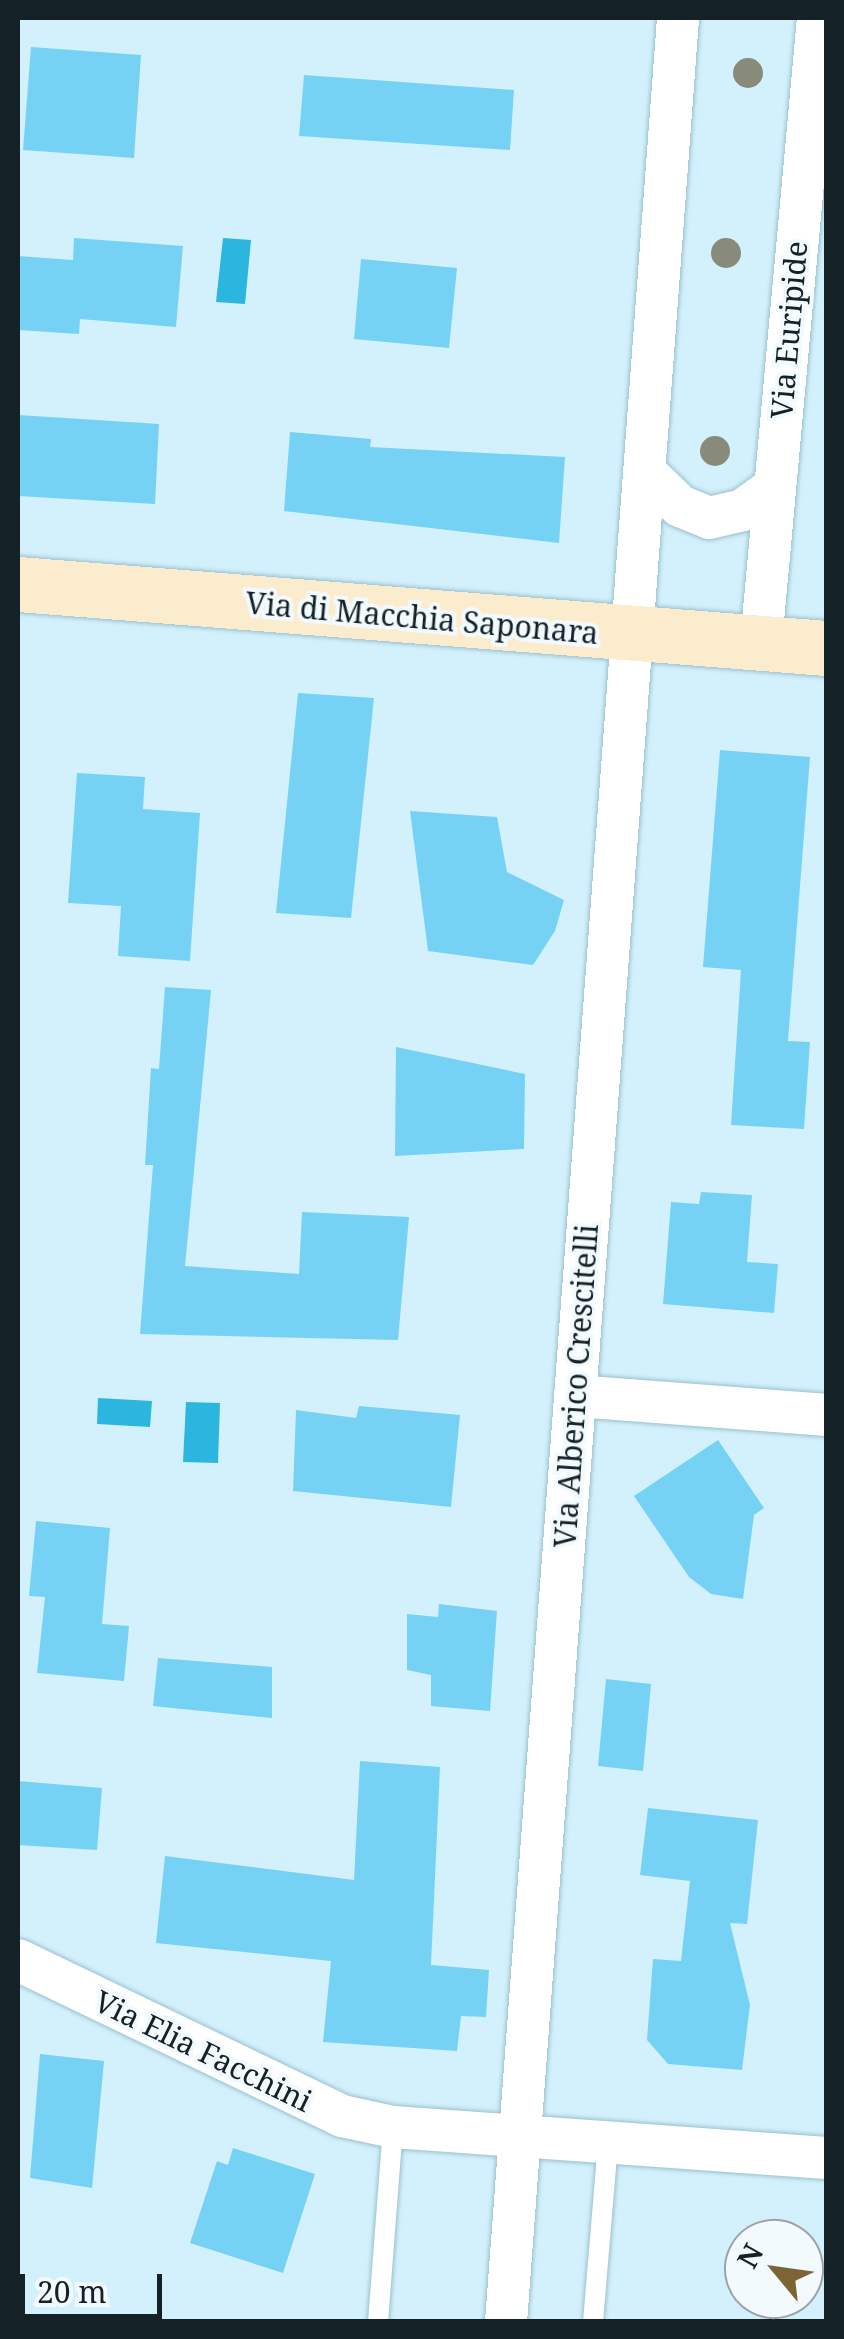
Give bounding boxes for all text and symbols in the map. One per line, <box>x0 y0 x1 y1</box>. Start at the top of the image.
street label: Via Euripide <box>763 240 815 420</box>
street label: Via di Macchia Saponara <box>244 585 600 651</box>
street label: Via Alberico Crescitelli <box>547 1223 605 1549</box>
street label: Via Elia Facchini <box>88 1983 318 2119</box>
north arrow <box>724 2219 824 2319</box>
text: N <box>728 2237 771 2274</box>
scale bar <box>25 2254 168 2316</box>
text: 20 m <box>37 2271 107 2312</box>

